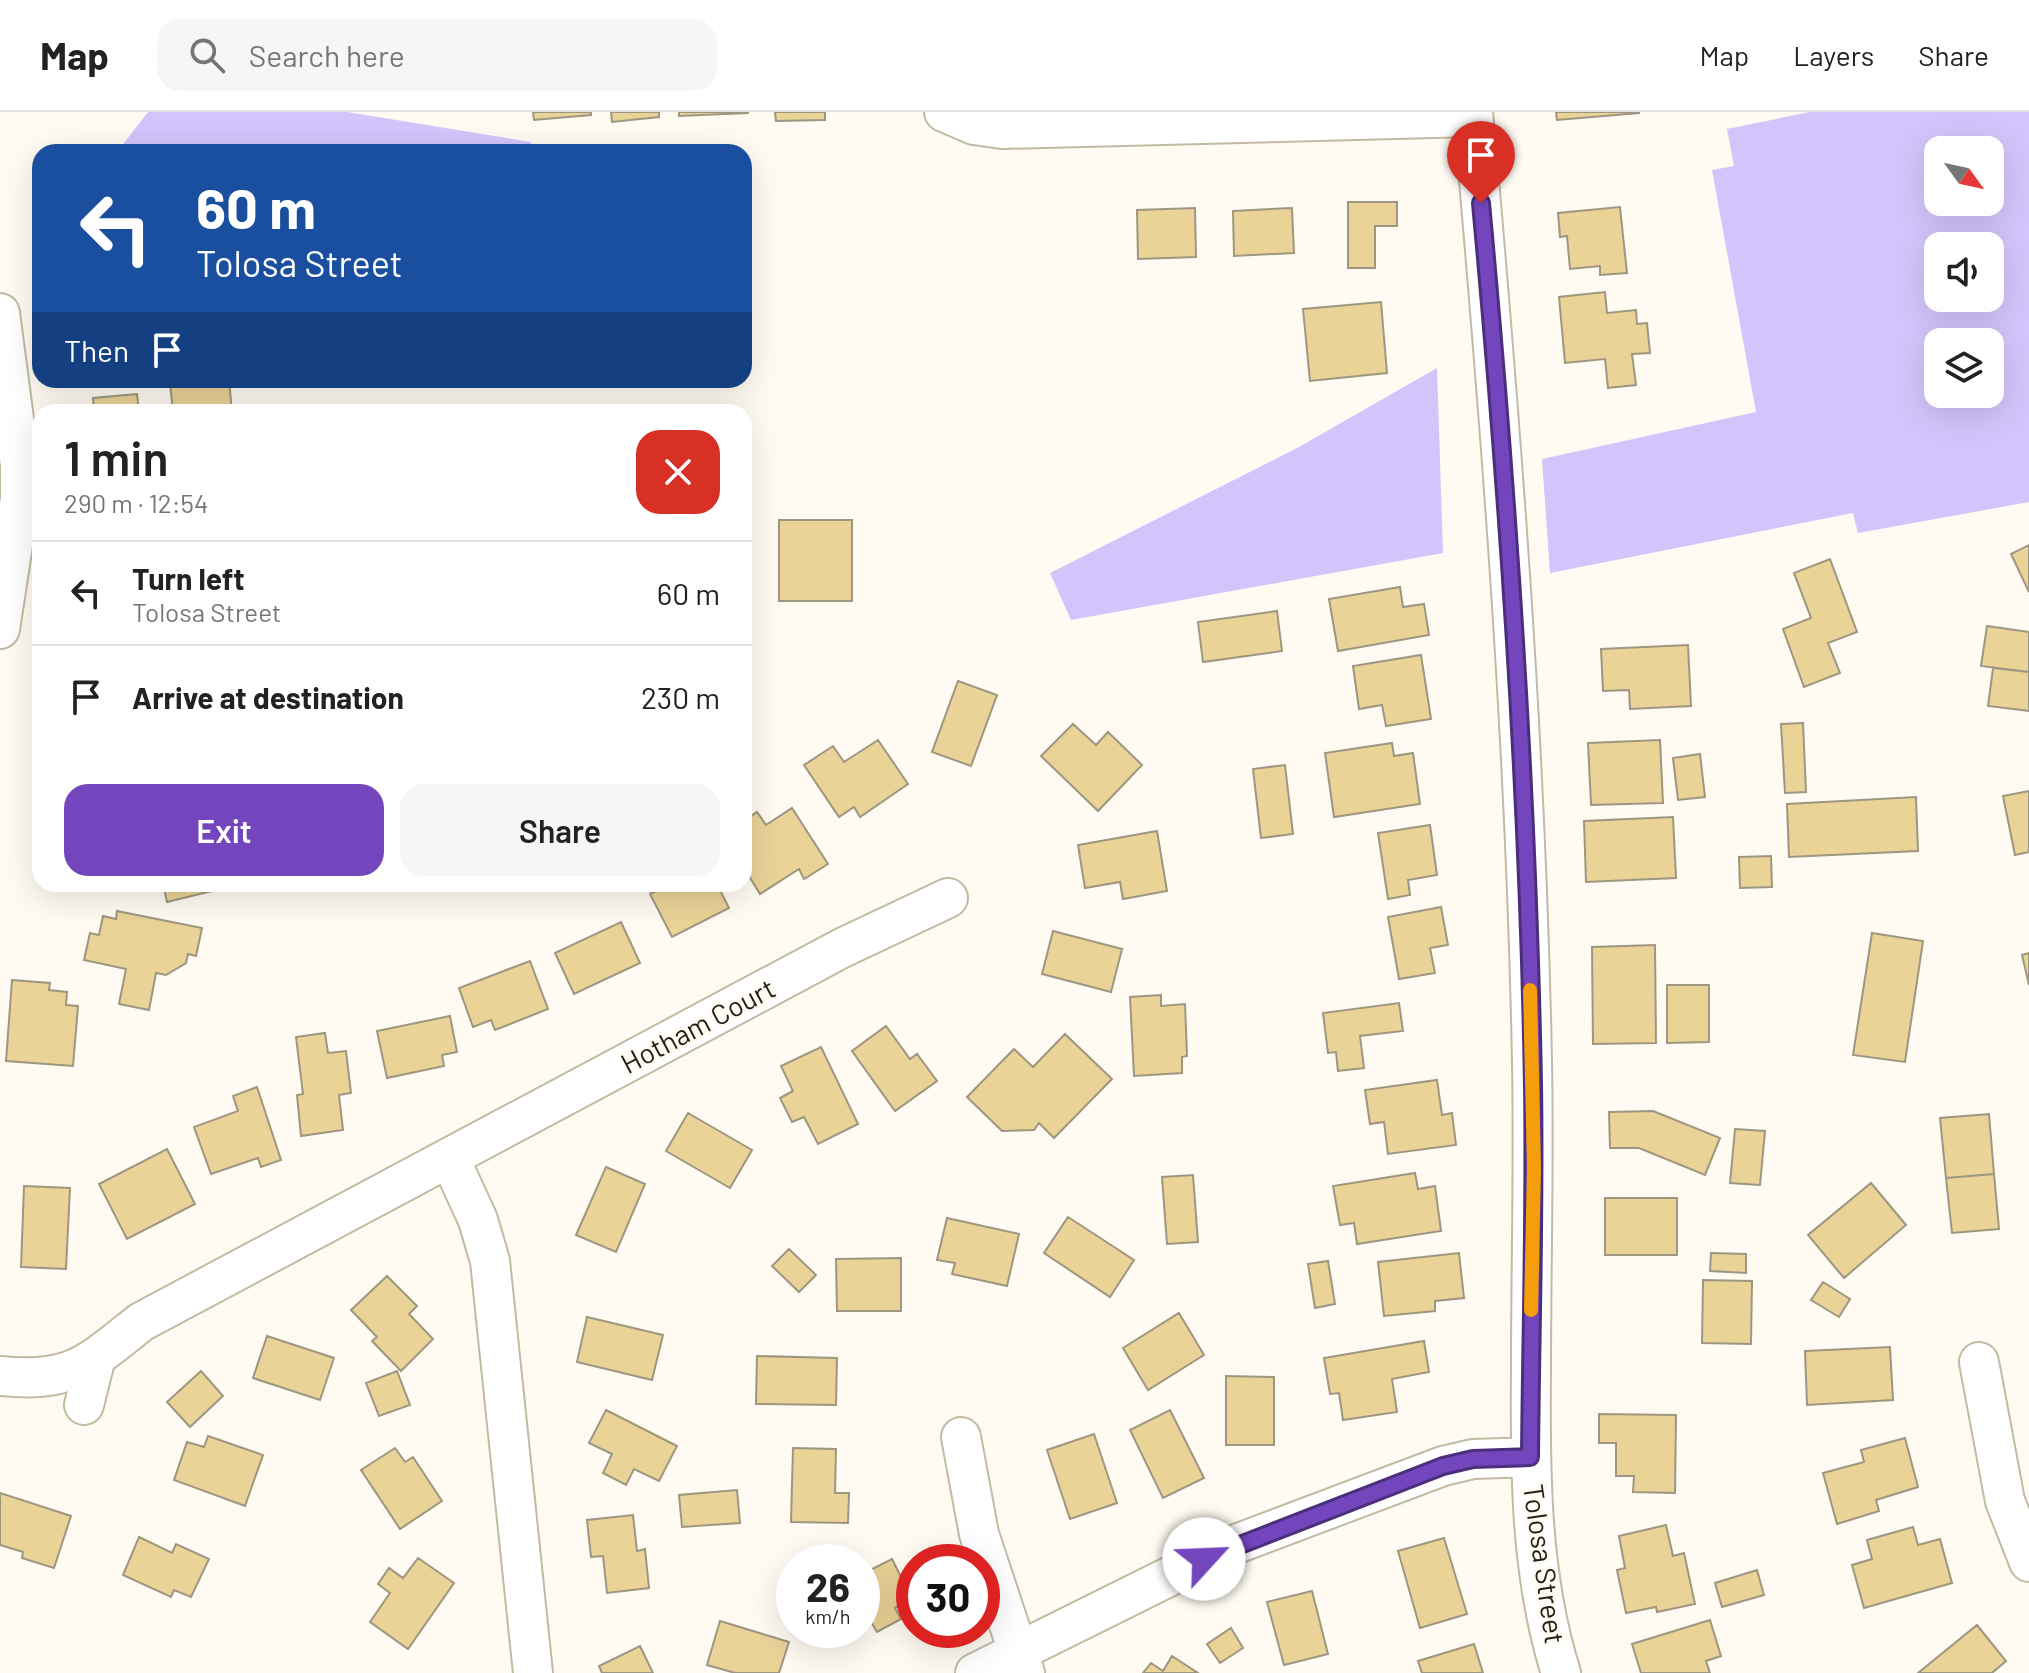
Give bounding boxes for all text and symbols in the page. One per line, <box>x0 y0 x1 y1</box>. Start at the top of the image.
search box <box>157 19 717 91</box>
text: Map <box>40 32 109 78</box>
icon: search <box>185 33 229 77</box>
text: Search here <box>249 37 405 73</box>
text: Map <box>1699 38 1749 72</box>
text: Layers <box>1793 38 1874 72</box>
text: Share <box>1918 38 1989 72</box>
pin <box>1447 121 1515 203</box>
icon: arrive <box>1459 133 1503 177</box>
north arrow <box>1924 136 2004 216</box>
map controls <box>1924 136 2004 408</box>
text: 60 m <box>196 173 316 240</box>
icon: left <box>64 176 168 280</box>
button: sound <box>1924 232 2004 312</box>
text: Tolosa Street <box>196 241 403 284</box>
icon: arrive <box>145 328 189 372</box>
button: layers <box>1924 328 2004 408</box>
text: Then <box>64 332 129 368</box>
text: 1 min <box>64 428 169 486</box>
button: close <box>636 430 720 514</box>
text: 290 m · 12:54 <box>64 487 208 518</box>
text: Turn left <box>132 560 245 596</box>
icon: left <box>64 571 108 615</box>
text: 60 m <box>657 575 720 611</box>
text: Tolosa Street <box>132 596 281 627</box>
icon: arrive <box>64 675 108 719</box>
text: Arrive at destination <box>132 679 404 715</box>
text: 230 m <box>641 679 720 715</box>
button: Exit <box>64 784 384 876</box>
button: Share <box>400 784 720 876</box>
street label: Hotham Court <box>615 970 780 1080</box>
street label: Tolosa Street <box>1517 1482 1573 1646</box>
position arrow <box>1162 1517 1246 1601</box>
speed limit sign: 30 <box>896 1544 1000 1648</box>
text: 26 <box>806 1562 850 1610</box>
text: km/h <box>805 1604 851 1628</box>

